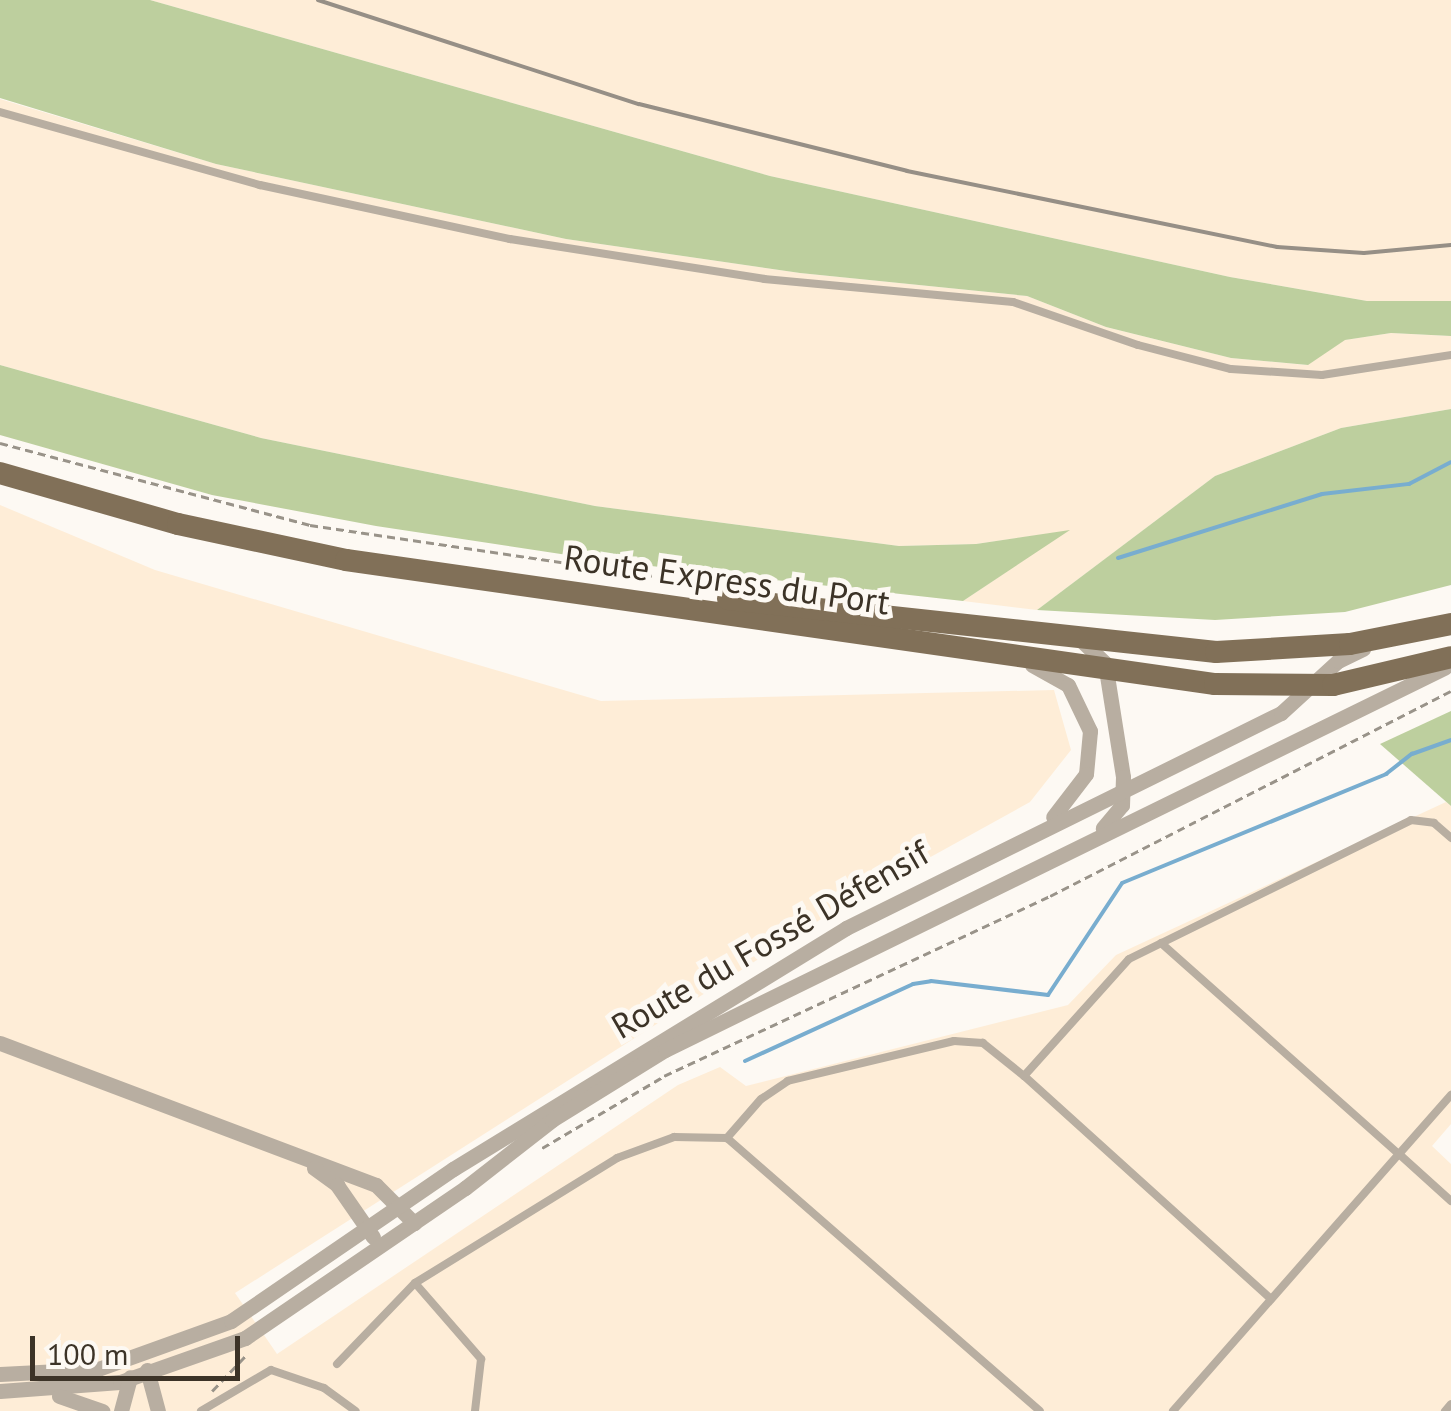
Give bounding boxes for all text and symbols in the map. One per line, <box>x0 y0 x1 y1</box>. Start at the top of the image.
street label: Route Express du Port <box>561 535 893 623</box>
street label: Route du Fossé Défensif <box>604 831 936 1047</box>
scale bar <box>35 1316 245 1378</box>
text: 100 m <box>47 1334 128 1373</box>

